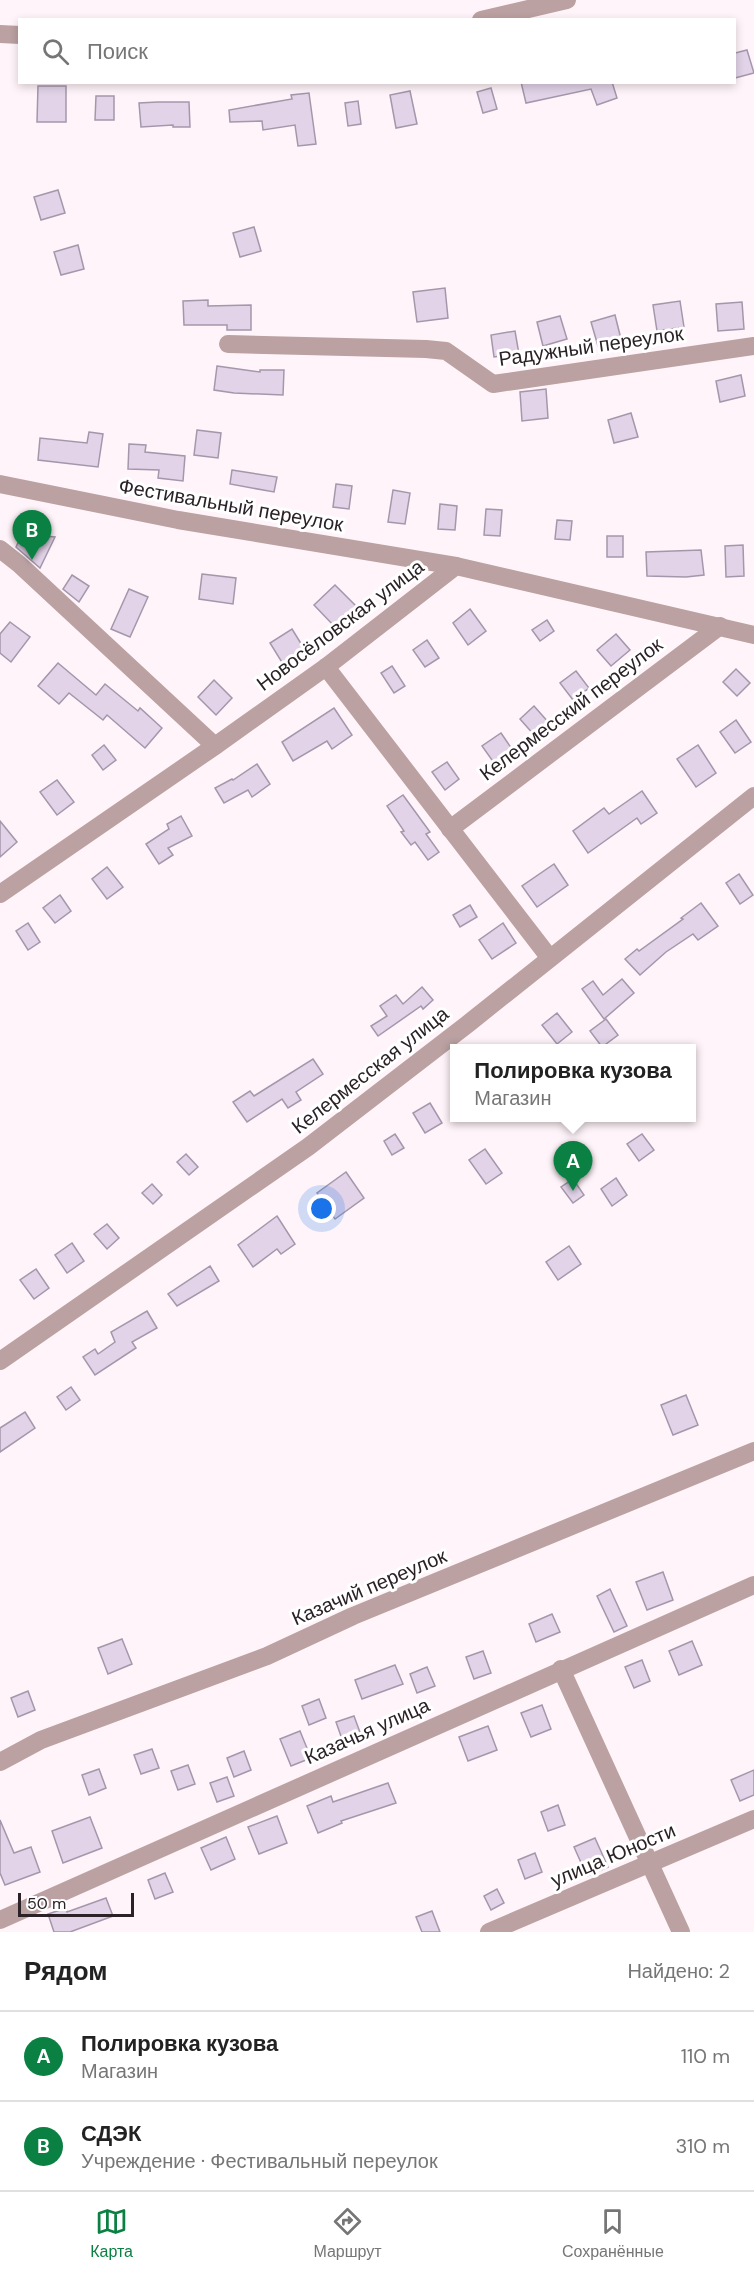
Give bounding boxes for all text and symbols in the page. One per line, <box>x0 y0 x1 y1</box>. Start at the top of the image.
search box <box>18 18 736 84</box>
icon: search <box>39 35 72 68</box>
text: Поиск <box>87 37 148 66</box>
street label: Радужный переулок <box>497 320 685 372</box>
street label: Фестивальный переулок <box>117 472 346 538</box>
pin: B <box>12 510 51 560</box>
street label: Новосёловская улица <box>251 553 430 696</box>
street label: Келермесский переулок <box>474 631 668 786</box>
street label: Келермесская улица <box>286 1000 454 1139</box>
popup <box>450 1044 696 1122</box>
text: Полировка кузова <box>474 1056 672 1085</box>
text: Магазин <box>474 1085 552 1111</box>
pin: A <box>554 1142 592 1191</box>
your location <box>307 1194 336 1223</box>
street label: Казачий переулок <box>288 1543 451 1631</box>
street label: Казачья улица <box>300 1691 434 1770</box>
street label: улица Юности <box>547 1817 679 1893</box>
scale bar <box>18 1890 134 1918</box>
text: 50 m <box>27 1893 66 1914</box>
text: Рядом <box>24 1954 107 1988</box>
text: Найдено: 2 <box>627 1958 730 1984</box>
text: Полировка кузова <box>81 2029 278 2058</box>
text: A <box>36 2043 51 2069</box>
text: 110 m <box>681 2043 730 2069</box>
text: Магазин <box>81 2058 158 2084</box>
text: СДЭК <box>81 2119 141 2148</box>
text: B <box>37 2133 50 2159</box>
text: 310 m <box>675 2133 730 2159</box>
text: Учреждение · Фестивальный переулок <box>81 2148 438 2174</box>
tab: Карта <box>90 2205 133 2262</box>
tab: Маршрут <box>313 2205 382 2262</box>
tab: Сохранённые <box>562 2205 664 2262</box>

